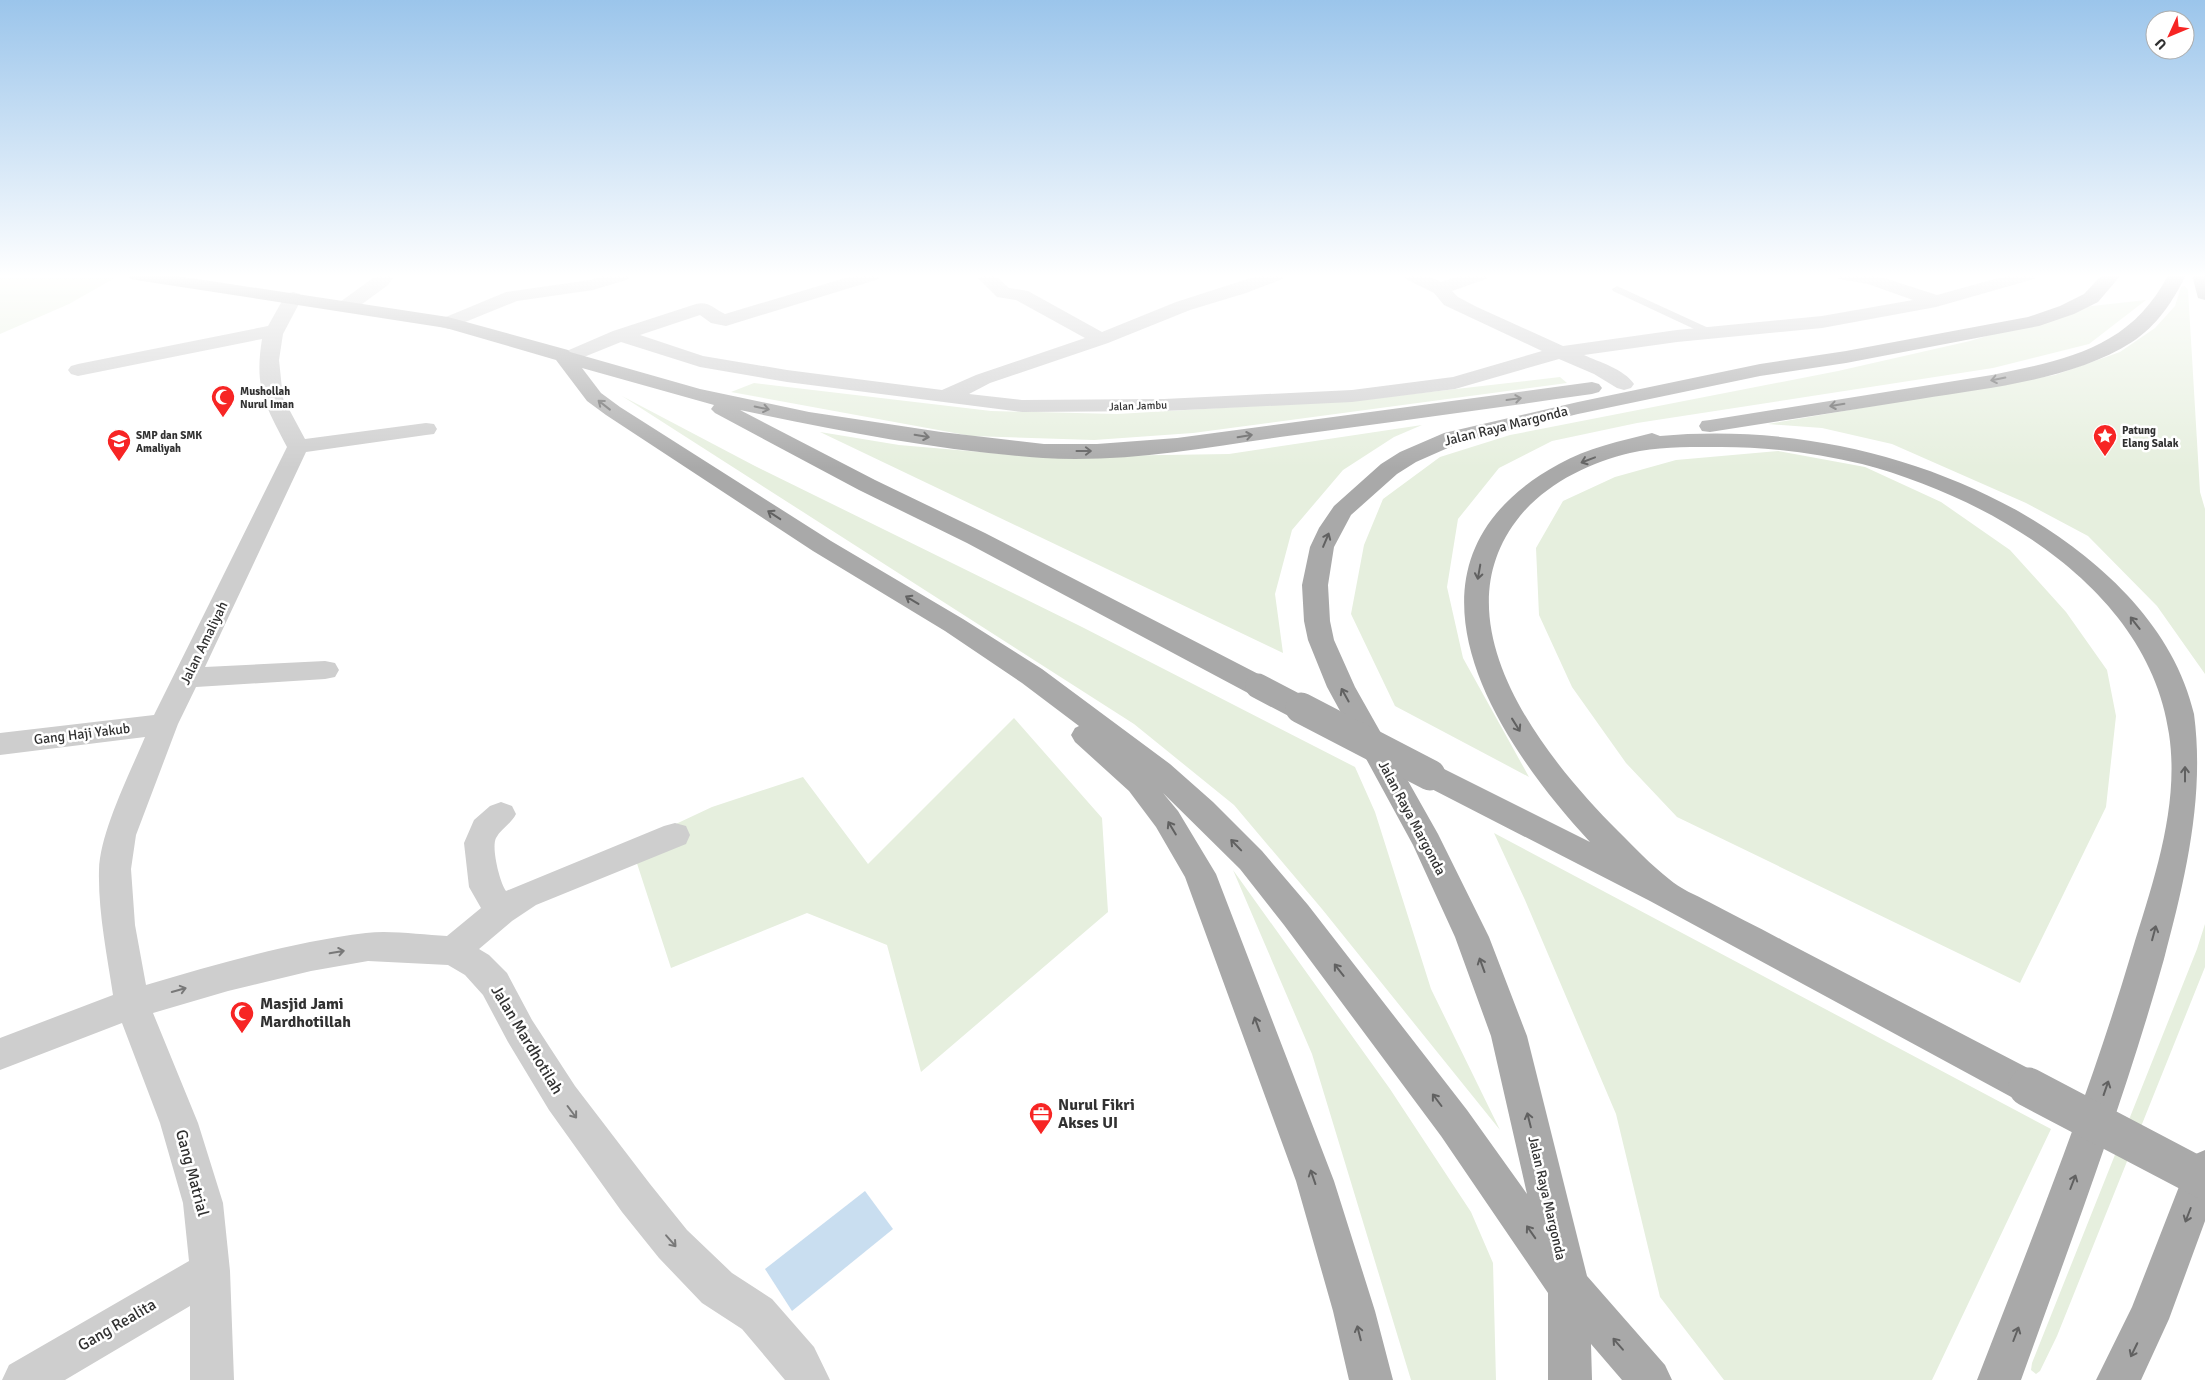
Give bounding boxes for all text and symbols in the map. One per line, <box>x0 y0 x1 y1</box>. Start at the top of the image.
north arrow <box>2145 10 2195 60</box>
text: U <box>2152 34 2170 53</box>
one-way arrow <box>1990 375 2006 385</box>
mosque icon: Mushollah Nurul Iman <box>210 384 236 418</box>
place label: Mushollah Nurul Iman <box>240 385 294 411</box>
one-way arrow <box>1505 393 1521 403</box>
street label: Jalan Jambu <box>1109 398 1167 414</box>
one-way arrow <box>598 399 611 410</box>
one-way arrow <box>1830 400 1846 410</box>
street label: Jalan Raya Margonda <box>1442 402 1570 450</box>
one-way arrow <box>753 404 769 413</box>
place icon: Patung Elang Salak <box>2092 423 2118 457</box>
place label: Patung Elang Salak <box>2122 424 2179 450</box>
school or university icon: SMP dan SMK Amaliyah <box>106 428 132 462</box>
place label: SMP dan SMK Amaliyah <box>136 429 202 455</box>
one-way arrow <box>914 431 930 441</box>
one-way arrow <box>1237 431 1253 441</box>
one-way arrow <box>1075 446 1091 456</box>
one-way arrow <box>1580 456 1596 465</box>
one-way arrow <box>767 510 781 520</box>
one-way arrow <box>1321 533 1331 548</box>
one-way arrow <box>1474 563 1484 579</box>
one-way arrow <box>906 595 920 605</box>
street label: Jalan Amaliyah <box>177 599 231 687</box>
one-way arrow <box>2130 617 2141 630</box>
one-way arrow <box>1340 689 1350 703</box>
one-way arrow <box>1512 718 1522 732</box>
street label: Gang Haji Yakub <box>33 720 131 748</box>
street label: Jalan Raya Margonda <box>1375 758 1449 878</box>
one-way arrow <box>2180 766 2190 782</box>
one-way arrow <box>1166 821 1176 835</box>
one-way arrow <box>1230 839 1242 851</box>
one-way arrow <box>2150 926 2159 942</box>
one-way arrow <box>329 947 345 957</box>
one-way arrow <box>1477 958 1486 973</box>
one-way arrow <box>1334 963 1344 977</box>
street label: Jalan Mardhotilah <box>487 982 567 1098</box>
one-way arrow <box>171 985 187 995</box>
place label: Masjid Jami Mardhotillah <box>260 994 351 1032</box>
mosque icon: Masjid Jami Mardhotillah <box>229 1000 255 1034</box>
one-way arrow <box>1252 1017 1261 1033</box>
one-way arrow <box>2102 1081 2111 1097</box>
one-way arrow <box>1431 1094 1442 1107</box>
place label: Nurul Fikri Akses UI <box>1058 1095 1135 1133</box>
office icon: Nurul Fikri Akses UI <box>1028 1101 1054 1135</box>
one-way arrow <box>567 1105 577 1119</box>
one-way arrow <box>1524 1113 1533 1129</box>
street label: Gang Matrial <box>171 1127 213 1219</box>
street label: Jalan Raya Margonda <box>1524 1134 1570 1262</box>
one-way arrow <box>1308 1170 1317 1185</box>
one-way arrow <box>2069 1175 2078 1190</box>
one-way arrow <box>2183 1206 2192 1222</box>
one-way arrow <box>1526 1226 1536 1240</box>
one-way arrow <box>665 1234 677 1247</box>
street label: Gang Realita <box>74 1295 160 1355</box>
one-way arrow <box>1354 1325 1363 1341</box>
one-way arrow <box>2012 1327 2021 1343</box>
one-way arrow <box>1612 1337 1624 1350</box>
one-way arrow <box>2128 1342 2138 1357</box>

